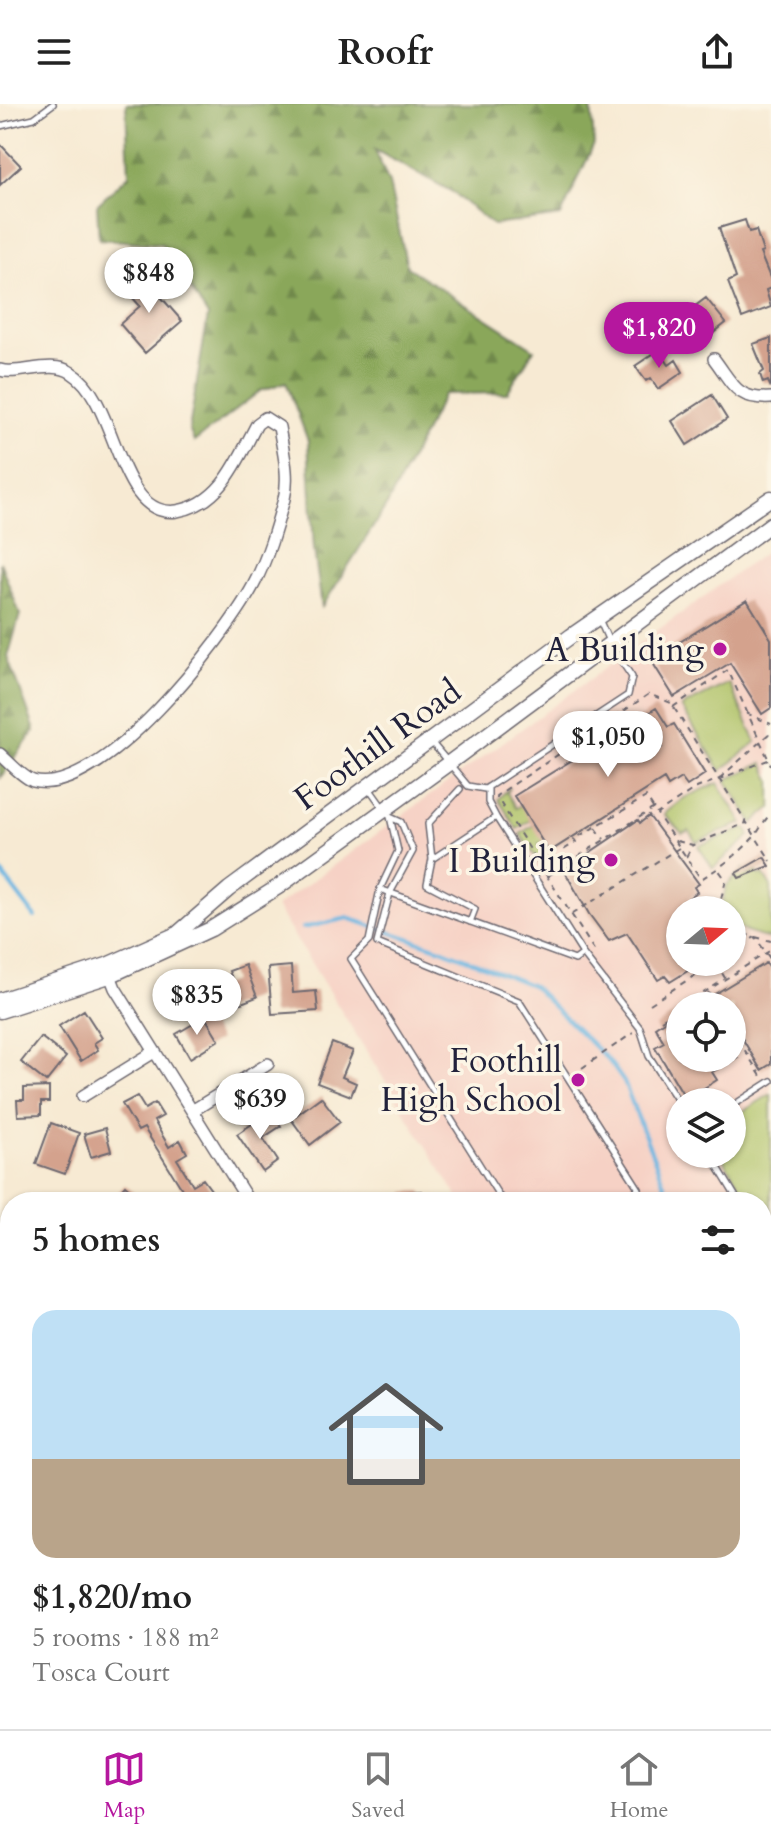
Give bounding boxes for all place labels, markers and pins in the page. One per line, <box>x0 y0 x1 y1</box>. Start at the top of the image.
pin: $848 <box>102 247 196 315</box>
pin: $1,820 <box>594 302 724 370</box>
place label: A Building <box>545 627 704 673</box>
marker: A Building <box>711 640 729 658</box>
pin: $1,050 <box>543 711 673 779</box>
place label: I Building <box>448 838 595 884</box>
marker: I Building <box>602 851 620 869</box>
pin: $835 <box>150 969 244 1037</box>
place label: Foothill High School <box>381 1038 562 1123</box>
marker: Foothill High School <box>569 1071 587 1089</box>
pin: $639 <box>213 1073 307 1141</box>

